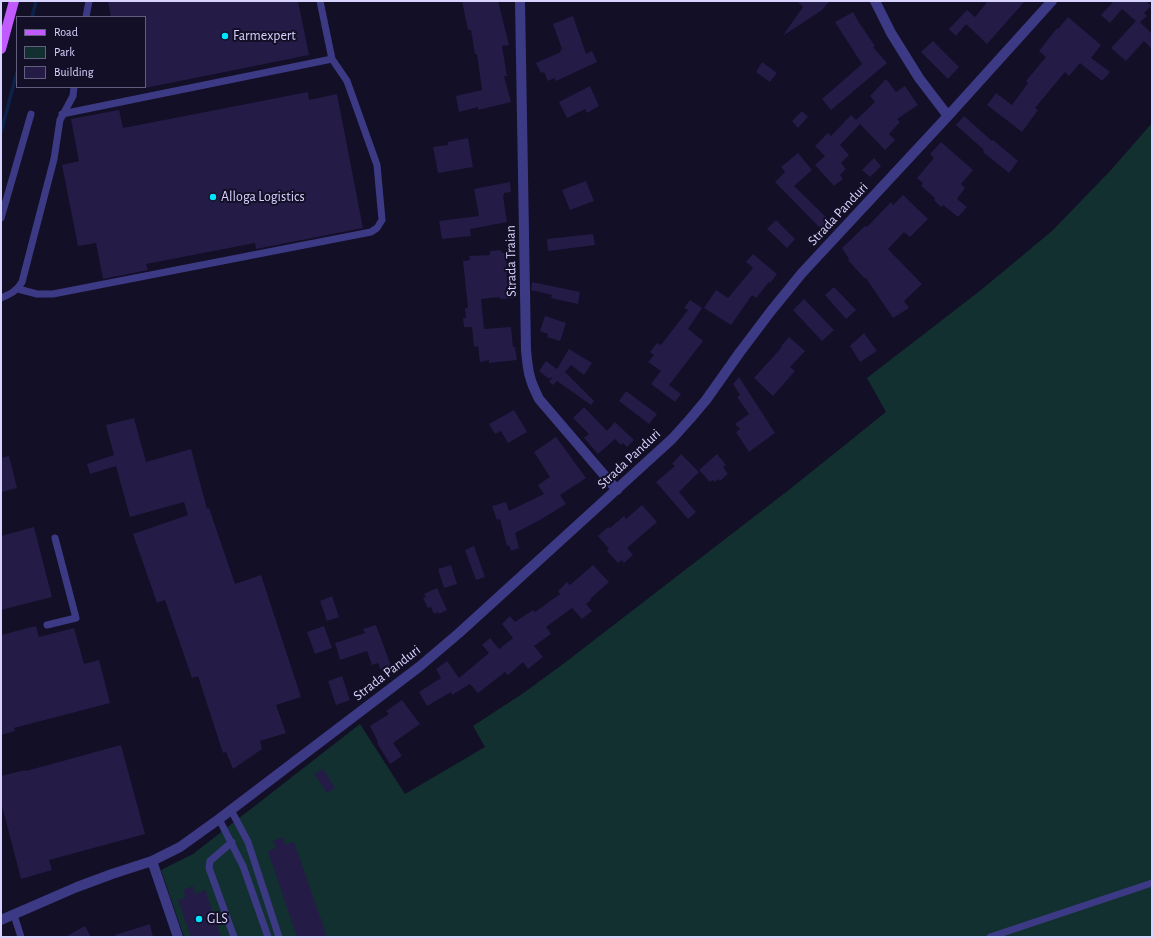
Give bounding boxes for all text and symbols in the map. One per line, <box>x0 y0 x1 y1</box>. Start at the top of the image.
legend <box>16 16 146 88</box>
text: Road <box>54 26 78 38</box>
place label: Farmexpert <box>233 28 296 44</box>
marker: Farmexpert <box>220 31 230 41</box>
text: Park <box>54 46 75 58</box>
text: Building <box>54 66 94 78</box>
street label: Strada Panduri <box>804 179 872 249</box>
place label: Alloga Logistics <box>221 189 305 205</box>
marker: Alloga Logistics <box>208 192 218 202</box>
street label: Strada Traian <box>502 225 520 297</box>
street label: Strada Panduri <box>594 425 664 493</box>
street label: Strada Panduri <box>350 642 424 704</box>
place label: GLS <box>207 911 228 927</box>
marker: GLS <box>194 914 204 924</box>

